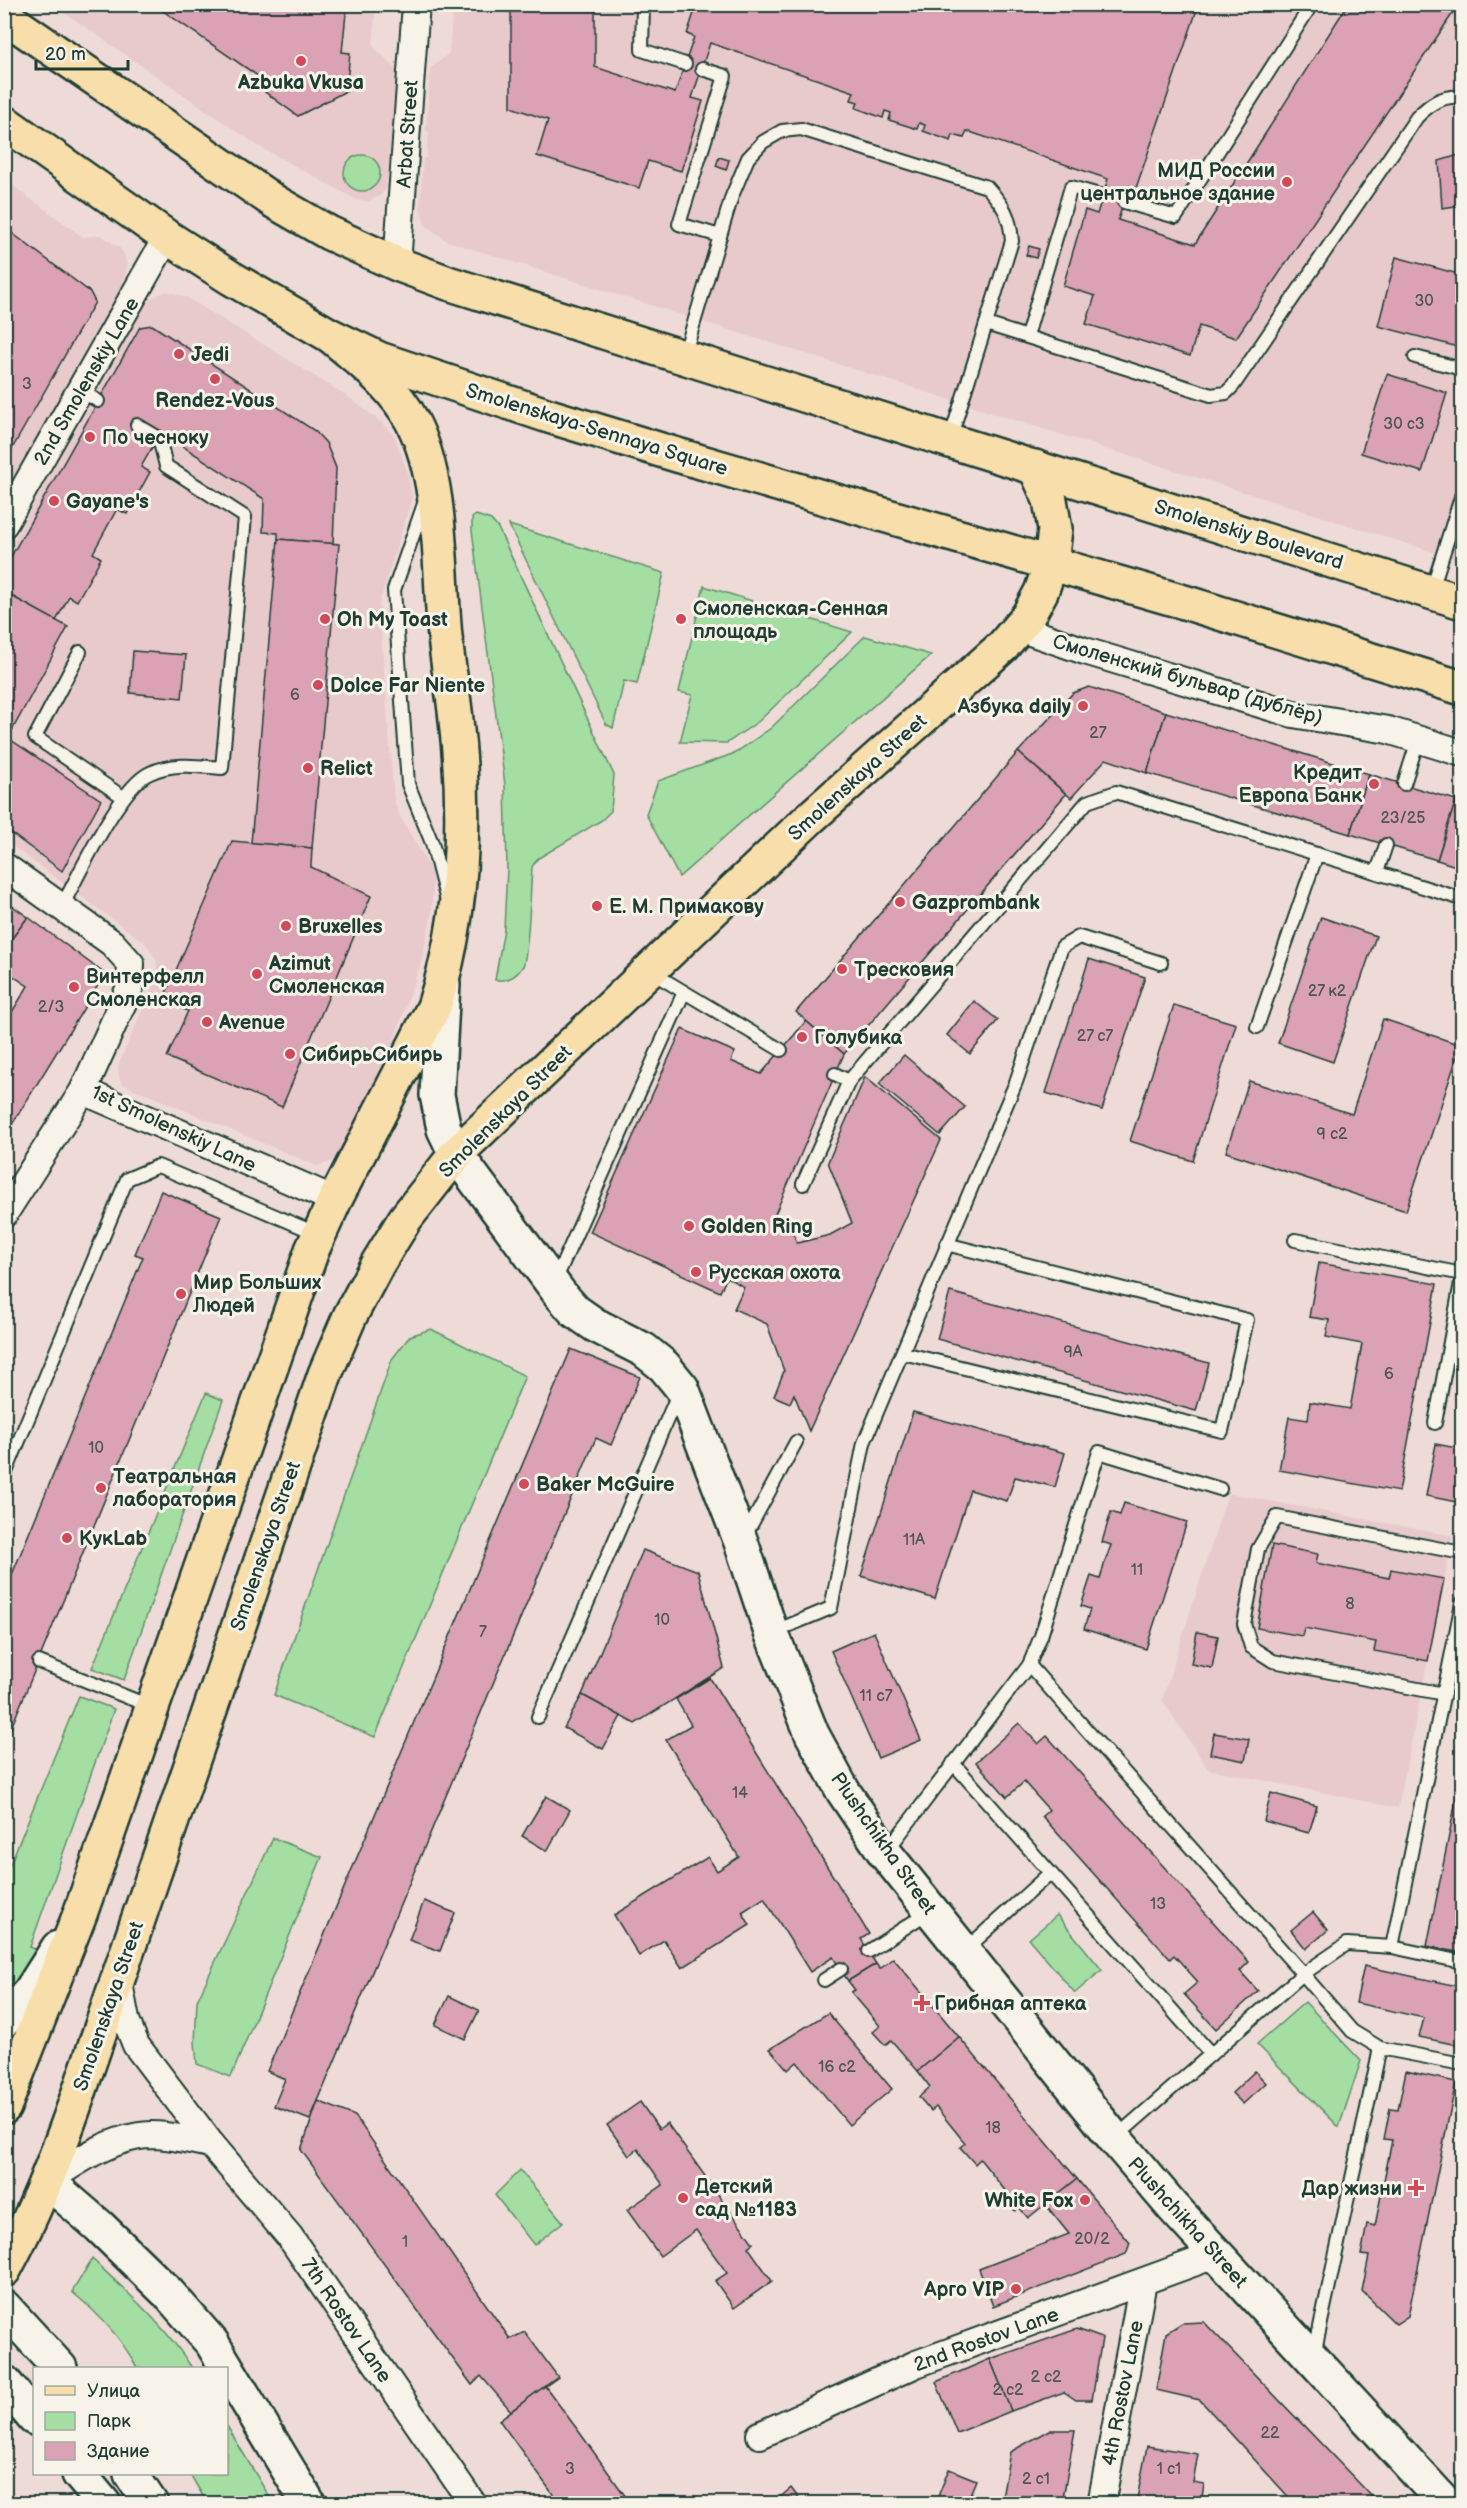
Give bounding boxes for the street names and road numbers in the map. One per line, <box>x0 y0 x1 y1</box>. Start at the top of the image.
street label: Arbat Street <box>392 79 424 189</box>
street label: 2nd Smolenskiy Lane <box>29 293 145 470</box>
street label: Smolenskaya-Sennaya Square <box>463 379 731 481</box>
street label: Smolenskiy Boulevard <box>1151 495 1346 575</box>
street label: Смоленский бульвар (дублёр) <box>1050 630 1326 730</box>
street label: Smolenskaya Street <box>784 709 932 846</box>
street label: Smolenskaya Street <box>434 1040 577 1183</box>
street label: 1st Smolenskiy Lane <box>87 1080 260 1178</box>
street label: Smolenskaya Street <box>226 1458 306 1634</box>
street label: Plushchikha Street <box>825 1768 941 1919</box>
street label: Smolenskaya Street <box>69 1918 149 2094</box>
street label: Plushchikha Street <box>1122 2152 1252 2293</box>
street label: 7th Rostov Lane <box>296 2254 397 2388</box>
street label: 2nd Rostov Lane <box>911 2303 1062 2377</box>
street label: 4th Rostov Lane <box>1097 2318 1149 2468</box>

